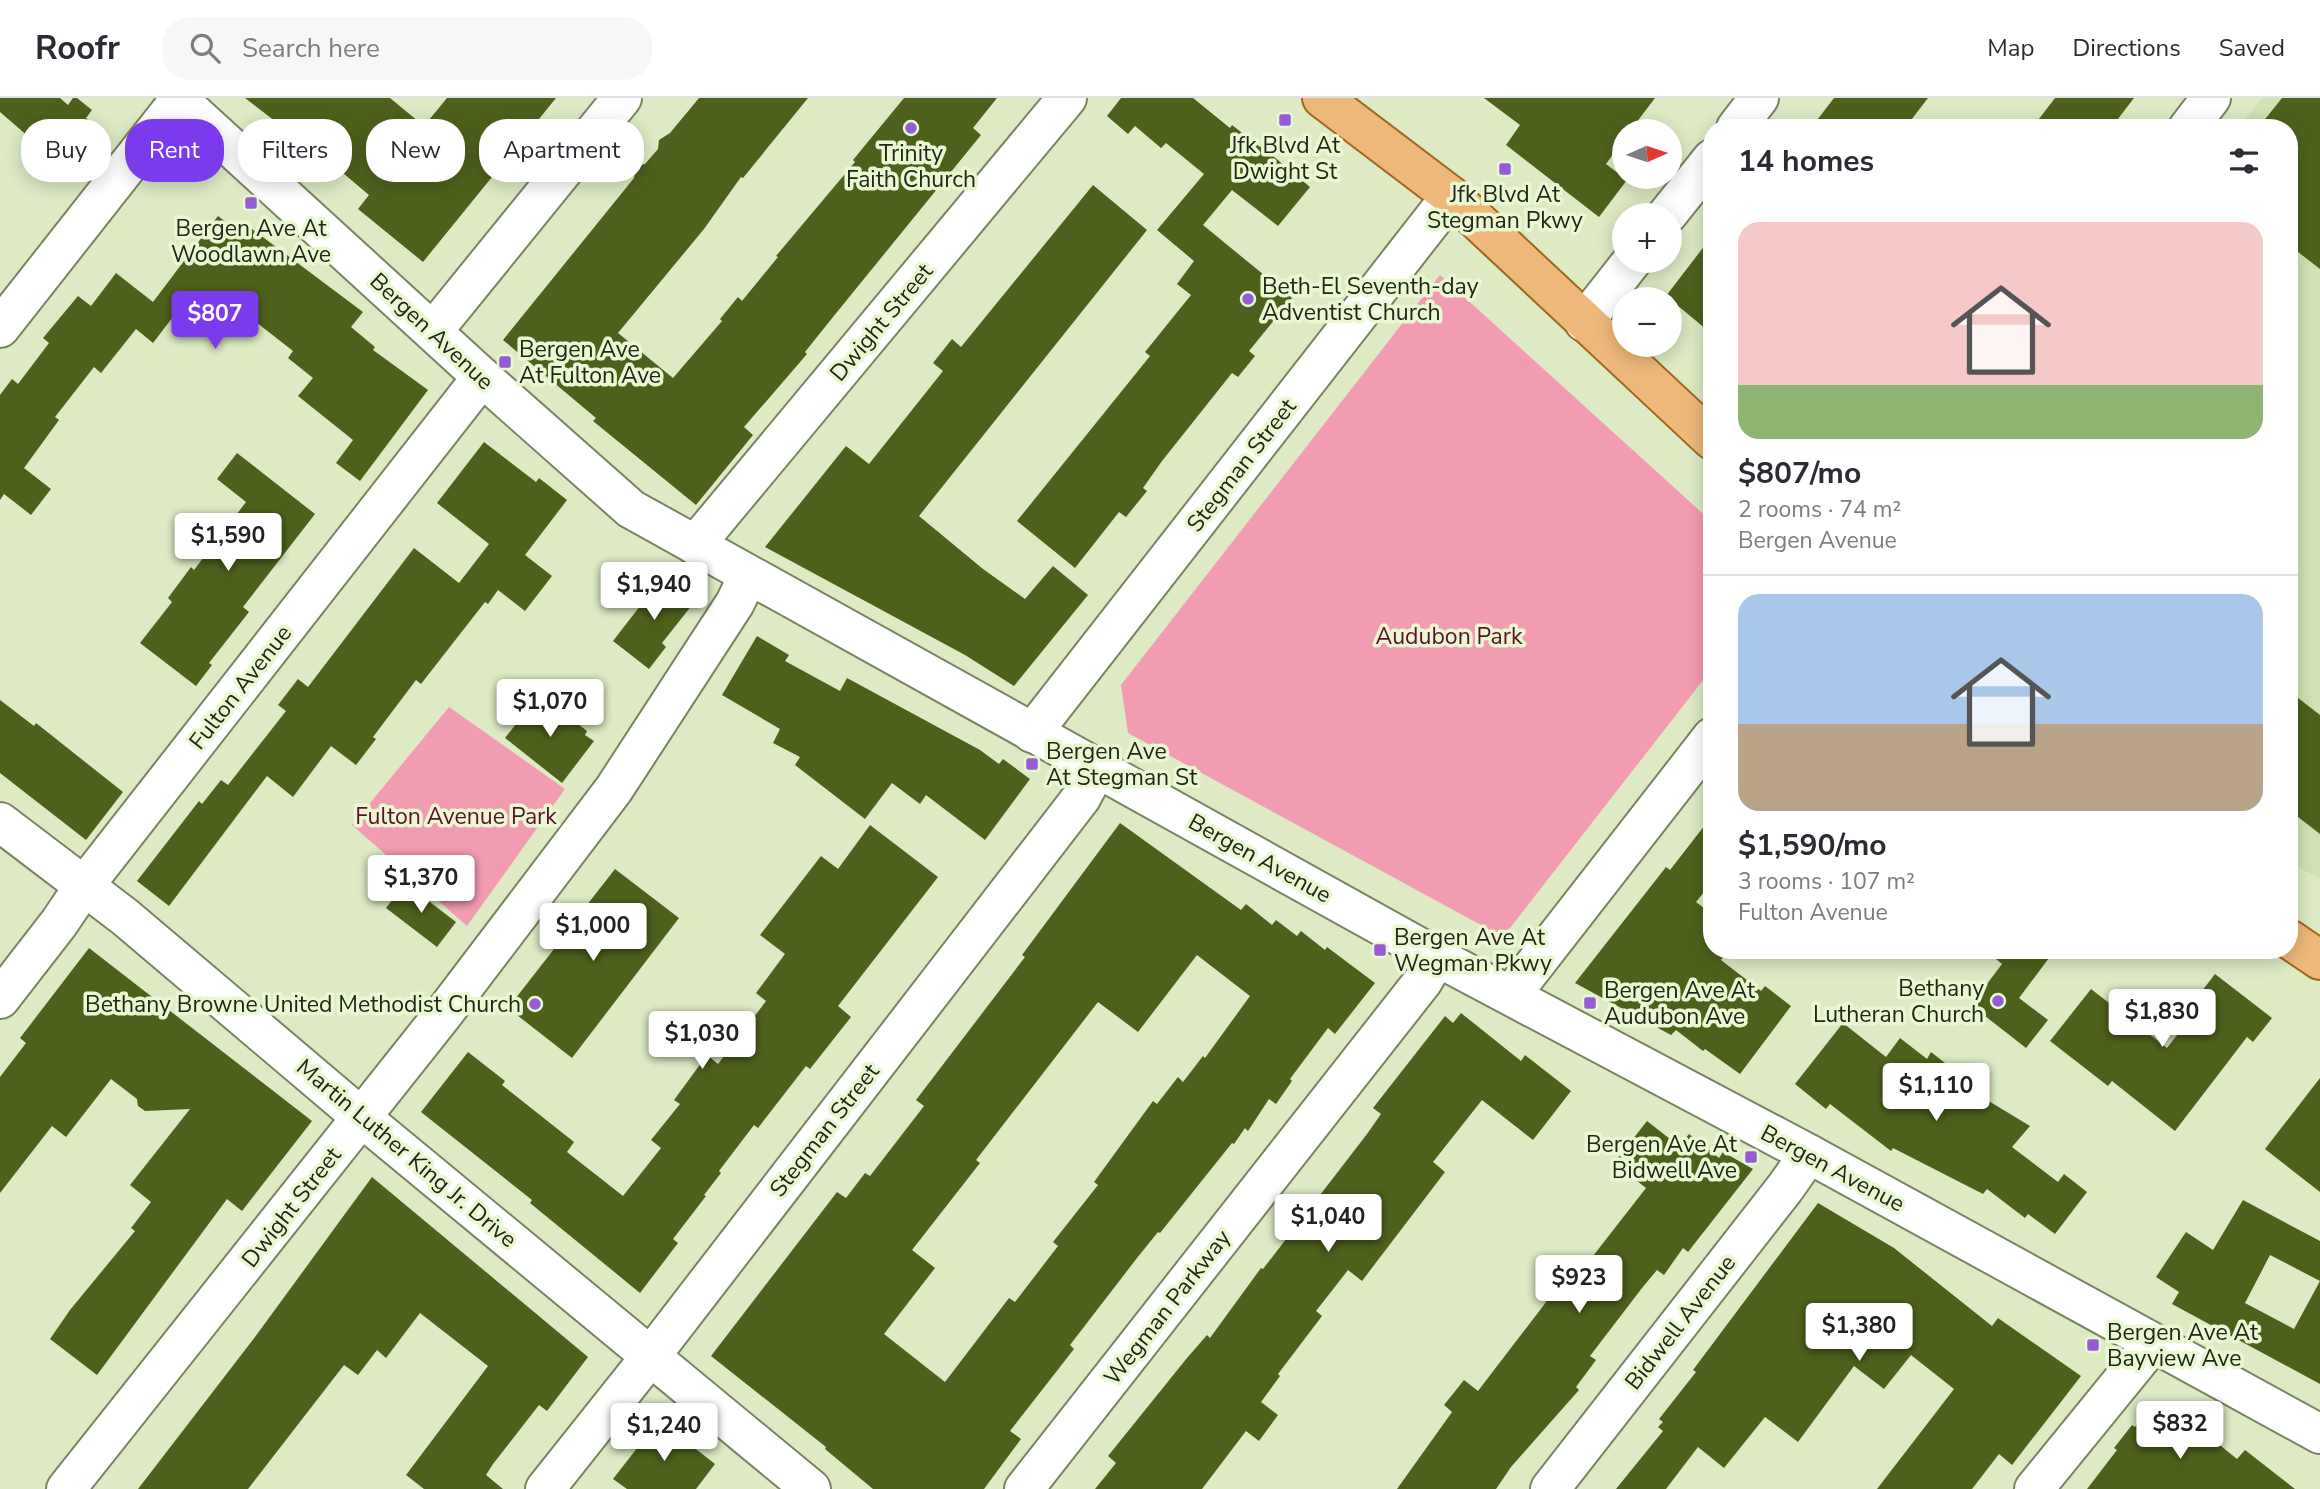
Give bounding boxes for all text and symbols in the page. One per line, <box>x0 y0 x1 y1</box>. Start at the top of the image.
search box <box>162 17 652 80</box>
text: Roofr <box>35 26 120 71</box>
icon: search <box>186 29 224 67</box>
text: Search here <box>242 31 380 66</box>
text: Map <box>1987 32 2034 64</box>
text: Directions <box>2072 32 2181 64</box>
text: Saved <box>2219 32 2285 64</box>
marker: Jfk Blvd At Dwight St <box>1277 112 1293 128</box>
chip: Buy <box>21 119 111 182</box>
chip: Rent <box>125 119 224 182</box>
chip: Filters <box>238 119 352 182</box>
chip: New <box>366 119 465 182</box>
chip: Apartment <box>479 119 644 182</box>
north arrow <box>1612 119 1682 189</box>
map controls <box>1612 119 1682 357</box>
marker: Trinity Faith Church <box>903 120 919 136</box>
place label: Jfk Blvd At Dwight St <box>1229 130 1341 187</box>
place label: Trinity Faith Church <box>846 138 976 195</box>
text: 14 homes <box>1738 141 1874 182</box>
icon: filters <box>2225 142 2263 180</box>
marker: Jfk Blvd At Stegman Pkwy <box>1497 161 1513 177</box>
place label: Jfk Blvd At Stegman Pkwy <box>1427 179 1583 236</box>
marker: Bergen Ave At Woodlawn Ave <box>243 195 259 211</box>
button: + <box>1612 203 1682 273</box>
place label: Bergen Ave At Woodlawn Ave <box>171 213 331 270</box>
street label: Dwight Street <box>823 256 940 388</box>
street label: Bergen Avenue <box>363 266 500 397</box>
icon: home <box>1938 267 2064 393</box>
place label: Beth-El Seventh-day Adventist Church <box>1262 271 1479 328</box>
button: − <box>1612 287 1682 357</box>
marker: Beth-El Seventh-day Adventist Church <box>1240 291 1256 307</box>
pin: $807 <box>174 292 256 351</box>
text: $807 <box>187 298 243 329</box>
place label: Bergen Ave At Fulton Ave <box>519 334 661 391</box>
marker: Bergen Ave At Fulton Ave <box>497 354 513 370</box>
street label: Stegman Street <box>1180 391 1304 538</box>
text: $807/mo <box>1738 453 1861 494</box>
text: 2 rooms · 74 m² <box>1738 494 1901 525</box>
pin: $1,590 <box>171 514 285 573</box>
text: $1,590 <box>191 520 265 551</box>
text: Bergen Avenue <box>1738 525 1897 556</box>
pin: $1,940 <box>597 562 711 622</box>
text: $1,940 <box>617 569 691 600</box>
street label: Fulton Avenue <box>182 619 299 756</box>
park label: Audubon Park <box>1375 621 1523 652</box>
icon: home <box>1938 639 2064 765</box>
pin: $1,070 <box>493 680 607 739</box>
text: $1,070 <box>513 686 587 717</box>
place label: Bergen Ave At Stegman St <box>1046 736 1198 793</box>
marker: Bergen Ave At Stegman St <box>1024 756 1040 772</box>
park label: Fulton Avenue Park <box>355 801 557 832</box>
street label: Bergen Avenue <box>1183 806 1337 910</box>
text: $1,590/mo <box>1738 825 1887 866</box>
pin: $1,370 <box>364 856 478 915</box>
text: $1,370 <box>384 862 458 893</box>
text: 3 rooms · 107 m² <box>1738 866 1915 897</box>
text: Fulton Avenue <box>1738 897 1888 928</box>
pin: $1,000 <box>536 904 650 963</box>
text: $1,000 <box>556 910 630 941</box>
place label: Bergen Ave At Wegman Pkwy <box>1394 922 1552 979</box>
marker: Bergen Ave At Wegman Pkwy <box>1372 942 1388 958</box>
place label: Bethany Lutheran Church <box>1813 973 1984 1030</box>
place label: Bergen Ave At Audubon Ave <box>1604 975 1756 1032</box>
place label: Bethany Browne United Methodist Church <box>85 989 521 1020</box>
pin: $1,830 <box>2105 990 2219 1049</box>
marker: Bethany Lutheran Church <box>1990 993 2006 1009</box>
marker: Bergen Ave At Audubon Ave <box>1582 995 1598 1011</box>
marker: Bethany Browne United Methodist Church <box>527 996 543 1012</box>
text: $1,830 <box>2125 996 2199 1027</box>
pin: $1,030 <box>645 1012 759 1071</box>
text: $1,030 <box>665 1018 739 1049</box>
street label: Martin Luther King Jr. Drive <box>290 1052 523 1255</box>
street label: Stegman Street <box>763 1056 887 1203</box>
pin: $1,110 <box>1879 1063 1993 1123</box>
text: $1,110 <box>1899 1070 1973 1101</box>
street label: Bergen Avenue <box>1755 1117 1910 1219</box>
place label: Bergen Ave At Bidwell Ave <box>1586 1129 1738 1186</box>
street label: Dwight Street <box>235 1140 349 1274</box>
marker: Bergen Ave At Bidwell Ave <box>1743 1149 1759 1165</box>
pin: $1,040 <box>1271 1194 1385 1254</box>
text: $1,040 <box>1291 1201 1365 1232</box>
street label: Wegman Parkway <box>1097 1223 1238 1391</box>
street label: Bidwell Avenue <box>1618 1248 1743 1396</box>
pin: $923 <box>1538 1256 1620 1315</box>
text: $923 <box>1551 1262 1607 1293</box>
pin: $1,380 <box>1802 1304 1916 1363</box>
text: $1,380 <box>1822 1310 1896 1341</box>
place label: Bergen Ave At Bayview Ave <box>2107 1317 2259 1374</box>
marker: Bergen Ave At Bayview Ave <box>2085 1337 2101 1353</box>
pin: $832 <box>2139 1402 2221 1461</box>
pin: $1,240 <box>607 1404 721 1463</box>
text: $832 <box>2152 1408 2208 1439</box>
text: $1,240 <box>627 1410 701 1441</box>

